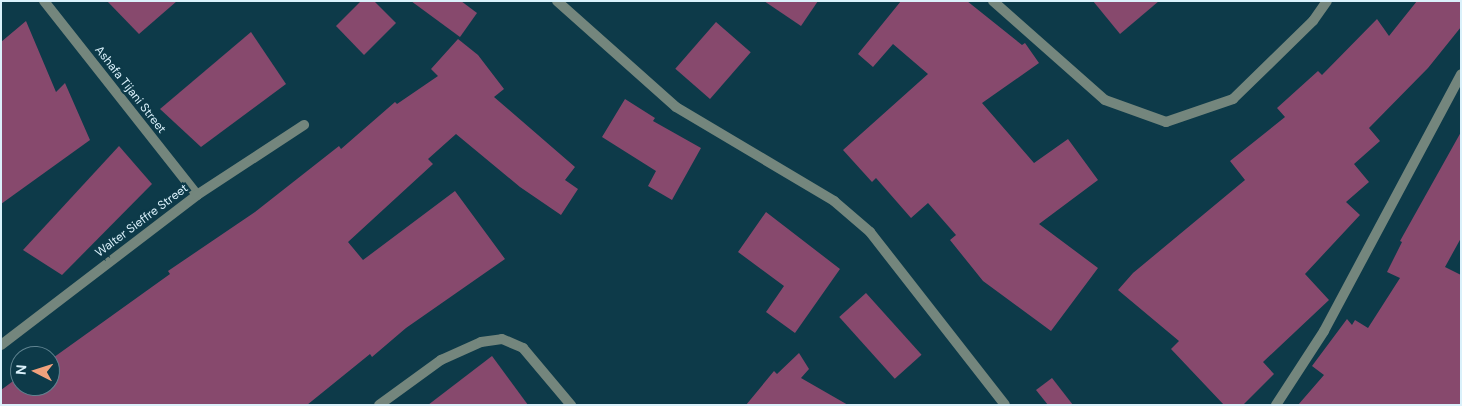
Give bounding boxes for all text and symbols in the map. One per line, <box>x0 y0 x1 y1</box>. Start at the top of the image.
street label: Ashafa Tijani Street <box>91 43 169 137</box>
street label: Walter Sieffre Street <box>93 181 191 261</box>
north arrow <box>10 346 60 396</box>
text: N <box>12 364 30 376</box>

